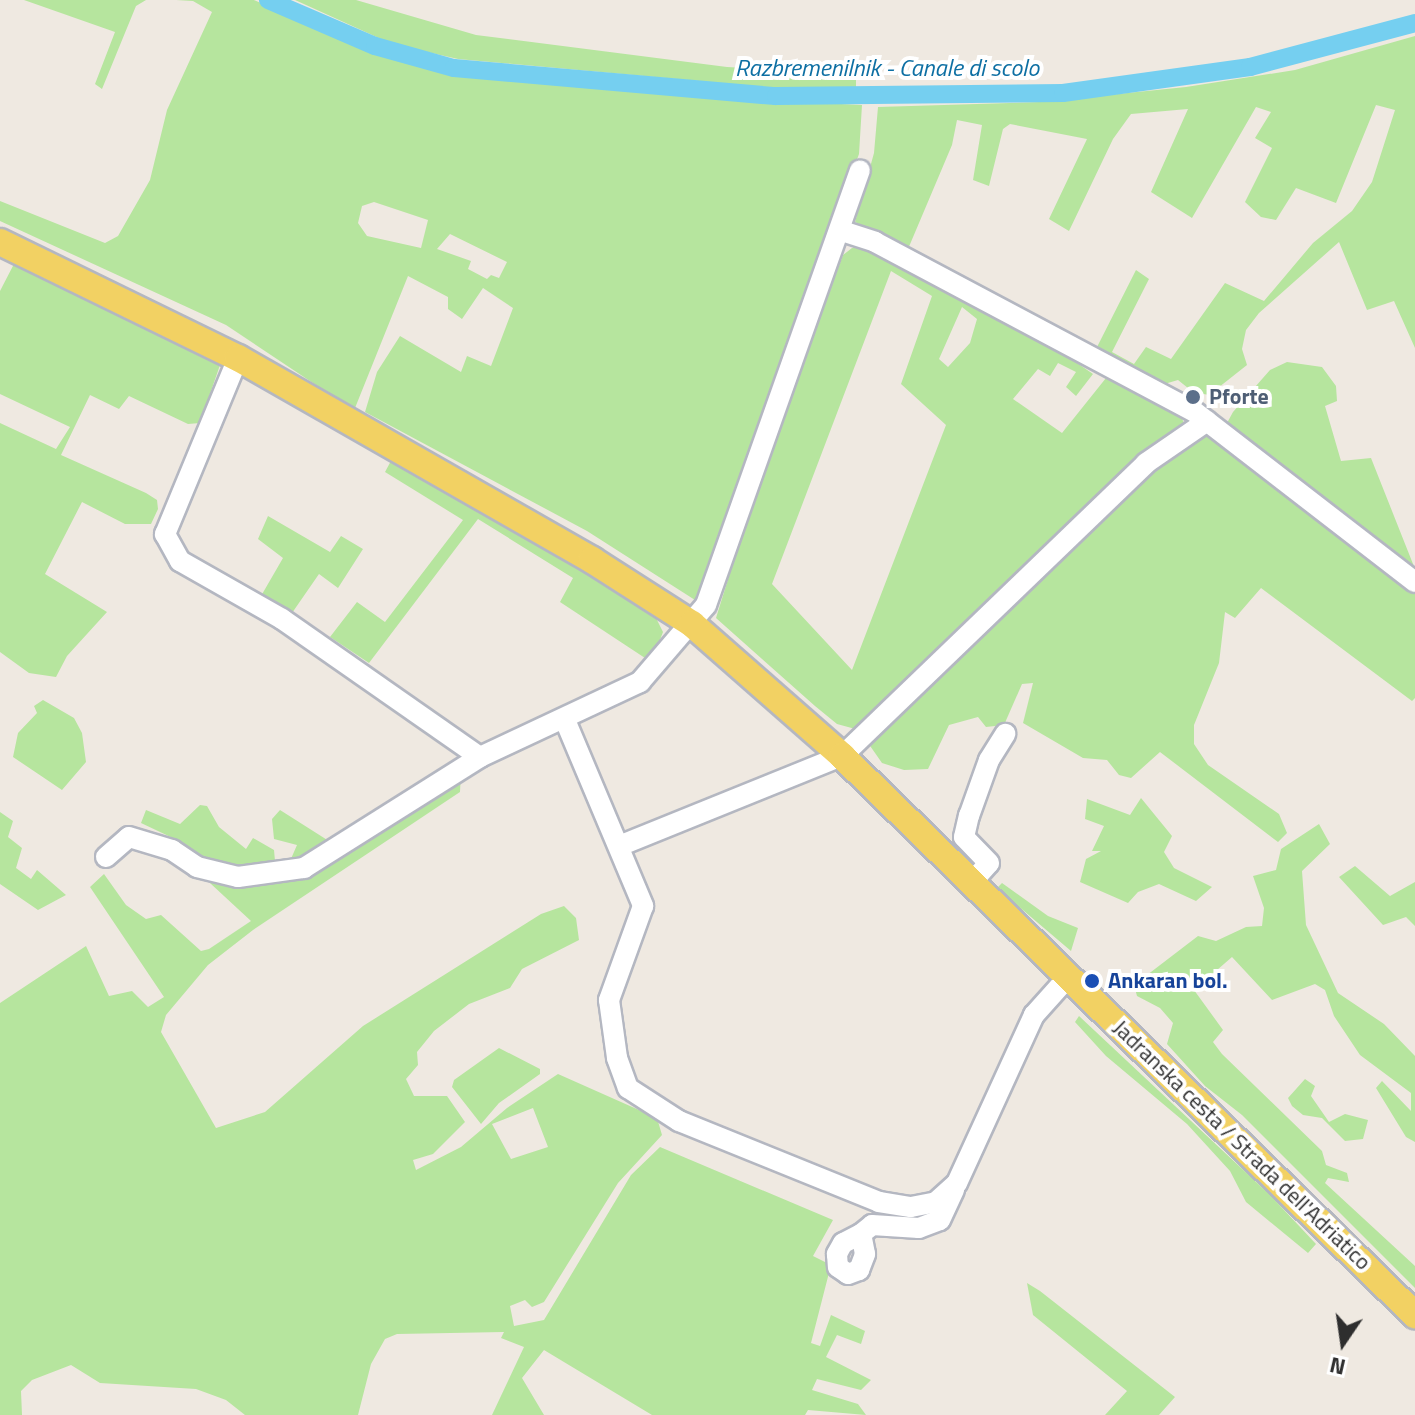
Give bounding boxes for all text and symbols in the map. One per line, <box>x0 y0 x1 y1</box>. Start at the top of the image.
water label: Razbremenilnik - Canale di scolo <box>735 54 1039 82</box>
place label: Pforte <box>1209 384 1269 410</box>
marker: Pforte <box>1184 388 1202 406</box>
place label: Ankaran bol. <box>1108 968 1228 994</box>
marker: Ankaran bol. <box>1083 972 1101 990</box>
street label: Jadranska cesta / Strada dell'Adriatico <box>1108 1015 1376 1275</box>
north arrow <box>1303 1303 1383 1383</box>
text: N <box>1326 1348 1349 1385</box>

